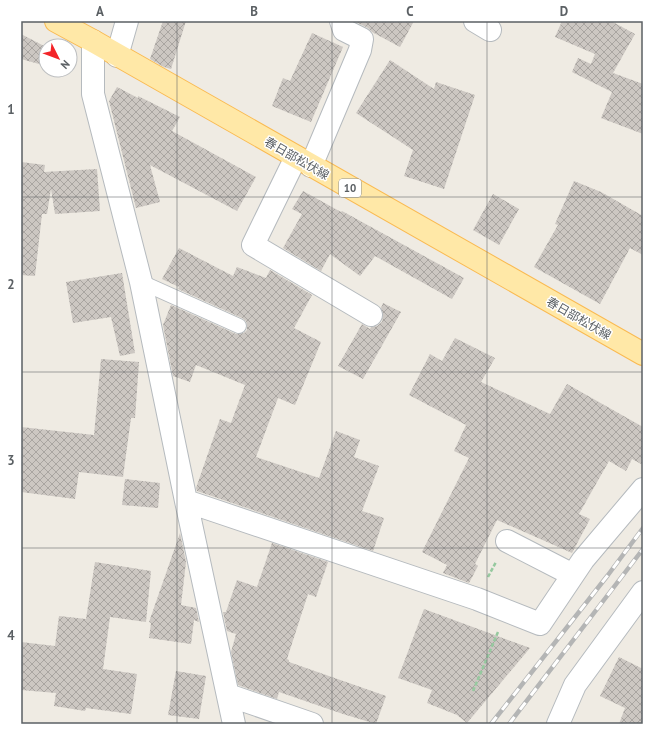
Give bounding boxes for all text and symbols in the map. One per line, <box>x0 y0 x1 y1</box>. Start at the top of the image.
text: A <box>96 3 104 20</box>
text: B <box>250 3 258 20</box>
text: C <box>406 3 414 20</box>
text: D <box>560 3 568 20</box>
north arrow <box>38 38 78 78</box>
text: N <box>58 57 73 72</box>
text: 1 <box>7 101 15 118</box>
street label: 春日部松伏線 <box>262 134 332 182</box>
road number: 10 <box>339 179 361 197</box>
text: 2 <box>7 276 15 293</box>
street label: 春日部松伏線 <box>544 294 614 342</box>
text: 3 <box>7 452 15 469</box>
text: 4 <box>7 627 15 644</box>

